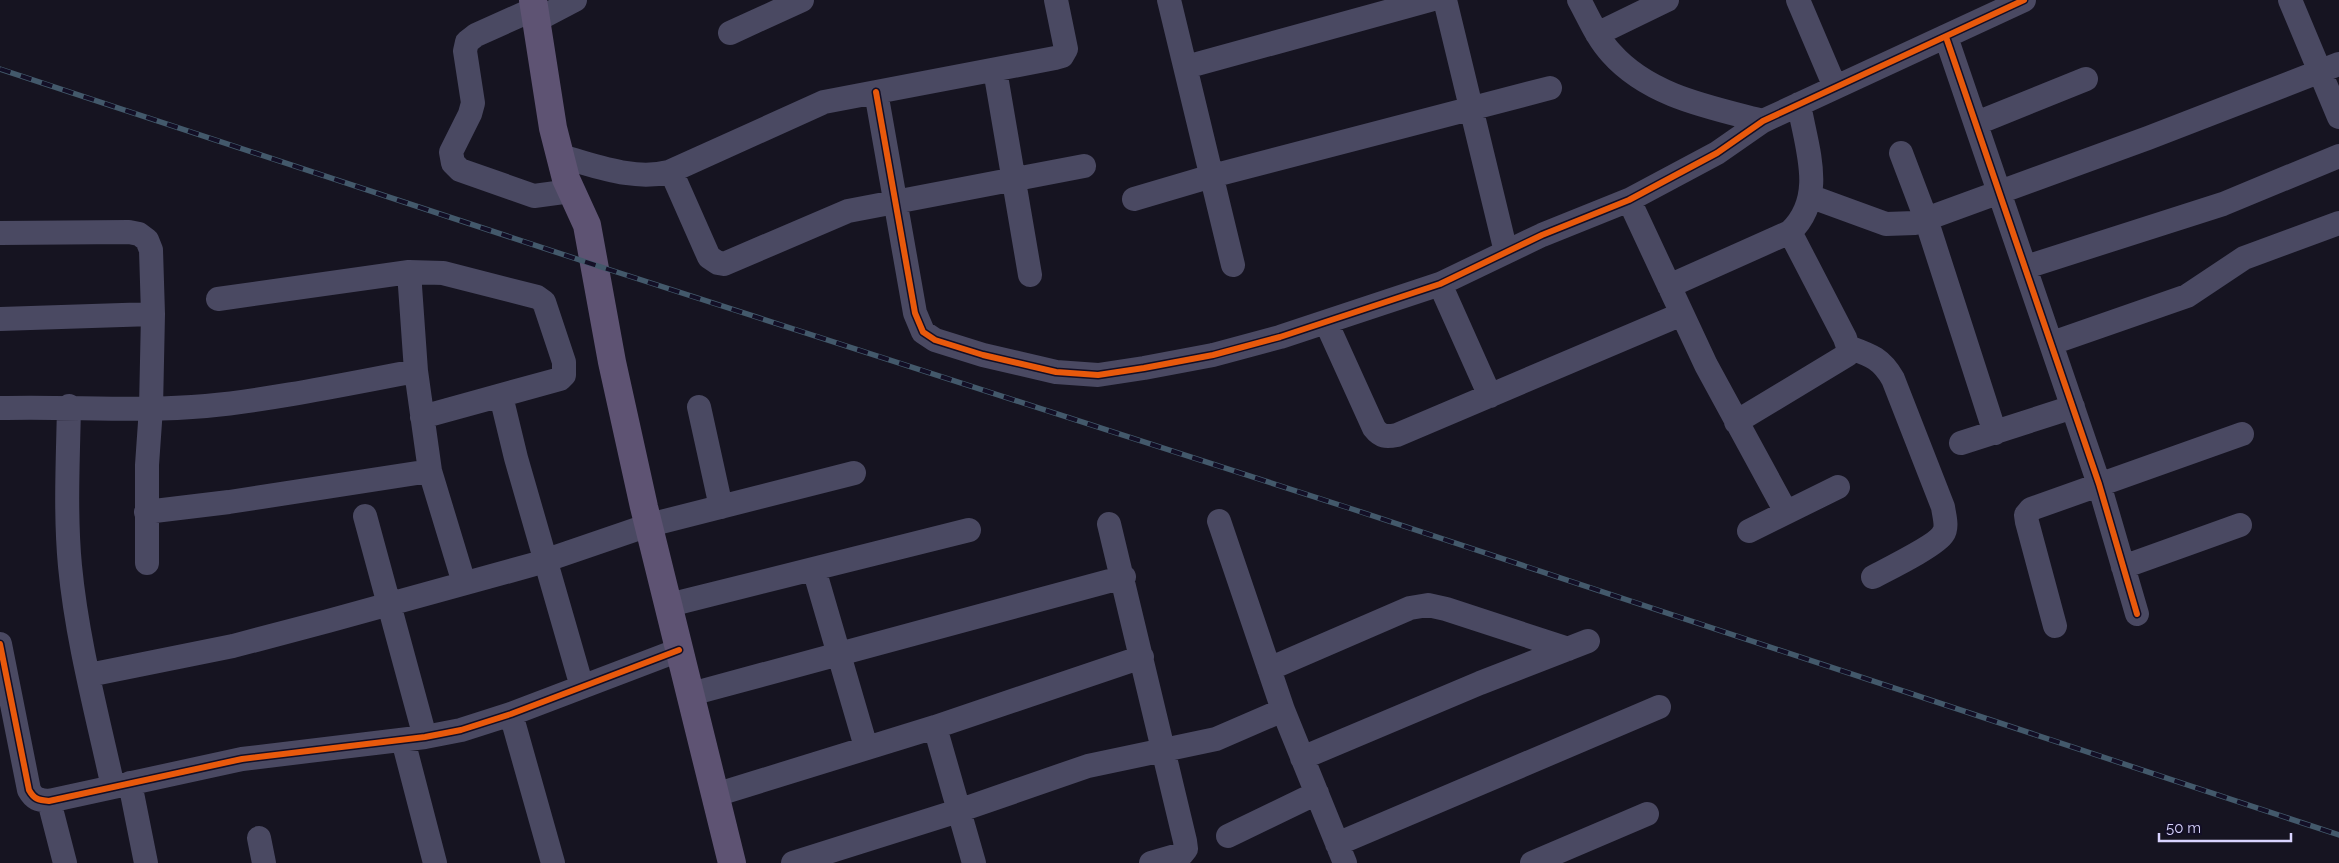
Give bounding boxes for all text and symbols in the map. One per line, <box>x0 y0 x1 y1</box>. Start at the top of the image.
scale bar <box>2159 810 2292 842</box>
text: 50 m <box>2166 819 2201 837</box>

